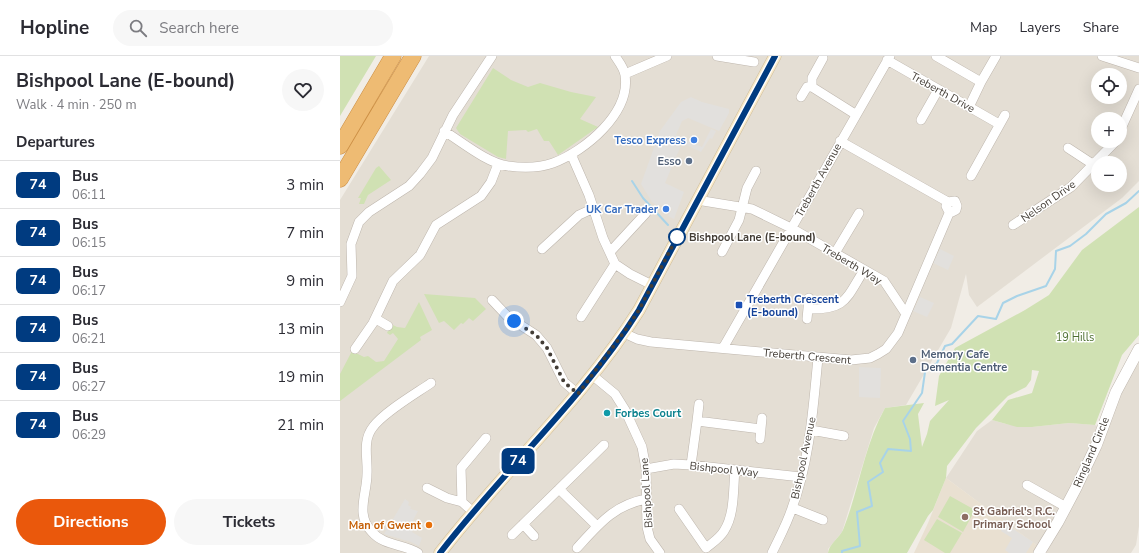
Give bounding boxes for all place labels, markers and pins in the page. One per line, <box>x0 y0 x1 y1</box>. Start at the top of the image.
place label: Tesco Express <box>614 133 686 148</box>
marker: Tesco Express <box>689 135 699 145</box>
place label: Esso <box>657 154 681 169</box>
marker: Esso <box>684 156 694 166</box>
place label: UK Car Trader <box>586 202 659 217</box>
marker: UK Car Trader <box>661 204 671 214</box>
marker: Bishpool Lane (E-bound) <box>668 228 686 246</box>
place label: Bishpool Lane (E-bound) <box>689 230 816 245</box>
place label: Treberth Crescent (E-bound) <box>747 292 839 320</box>
marker: Treberth Crescent (E-bound) <box>734 300 744 310</box>
place label: Memory Cafe Dementia Centre <box>921 347 1007 375</box>
marker: Memory Cafe Dementia Centre <box>908 355 918 365</box>
place label: Forbes Court <box>615 406 682 421</box>
marker: Forbes Court <box>602 408 612 418</box>
place label: St Gabriel's R.C. Primary School <box>973 504 1055 532</box>
marker: St Gabriel's R.C. Primary School <box>960 512 970 522</box>
place label: Man of Gwent <box>349 518 422 533</box>
marker: Man of Gwent <box>424 520 434 530</box>

